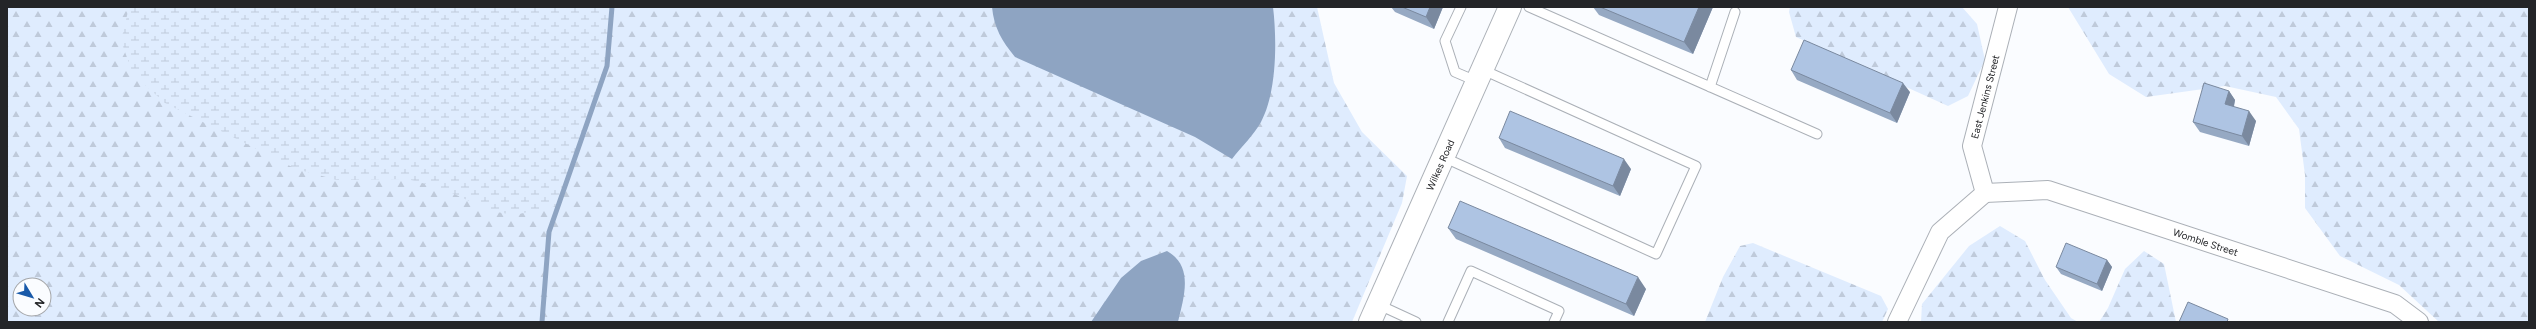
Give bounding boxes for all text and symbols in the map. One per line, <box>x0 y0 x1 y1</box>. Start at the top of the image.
street label: East Jenkins Street <box>1968 53 2002 140</box>
street label: Wilkes Road <box>1423 137 1457 193</box>
street label: Womble Street <box>2171 226 2240 259</box>
north arrow <box>12 277 52 317</box>
text: N <box>32 295 47 310</box>

